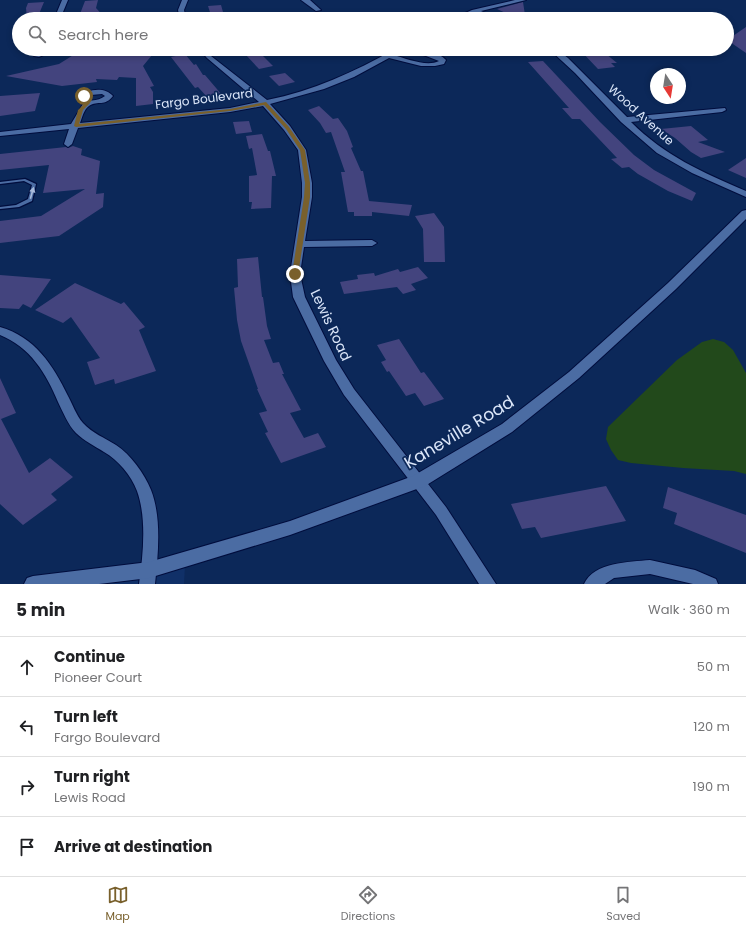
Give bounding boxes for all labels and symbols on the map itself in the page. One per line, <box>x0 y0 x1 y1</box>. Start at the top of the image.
north arrow <box>650 68 686 104</box>
street label: Wood Avenue <box>605 80 678 149</box>
street label: Fargo Boulevard <box>154 84 254 113</box>
route start <box>75 87 93 105</box>
one-way arrow <box>29 186 35 198</box>
route end <box>286 265 304 283</box>
street label: Lewis Road <box>306 286 356 364</box>
street label: Kaneville Road <box>399 390 519 474</box>

